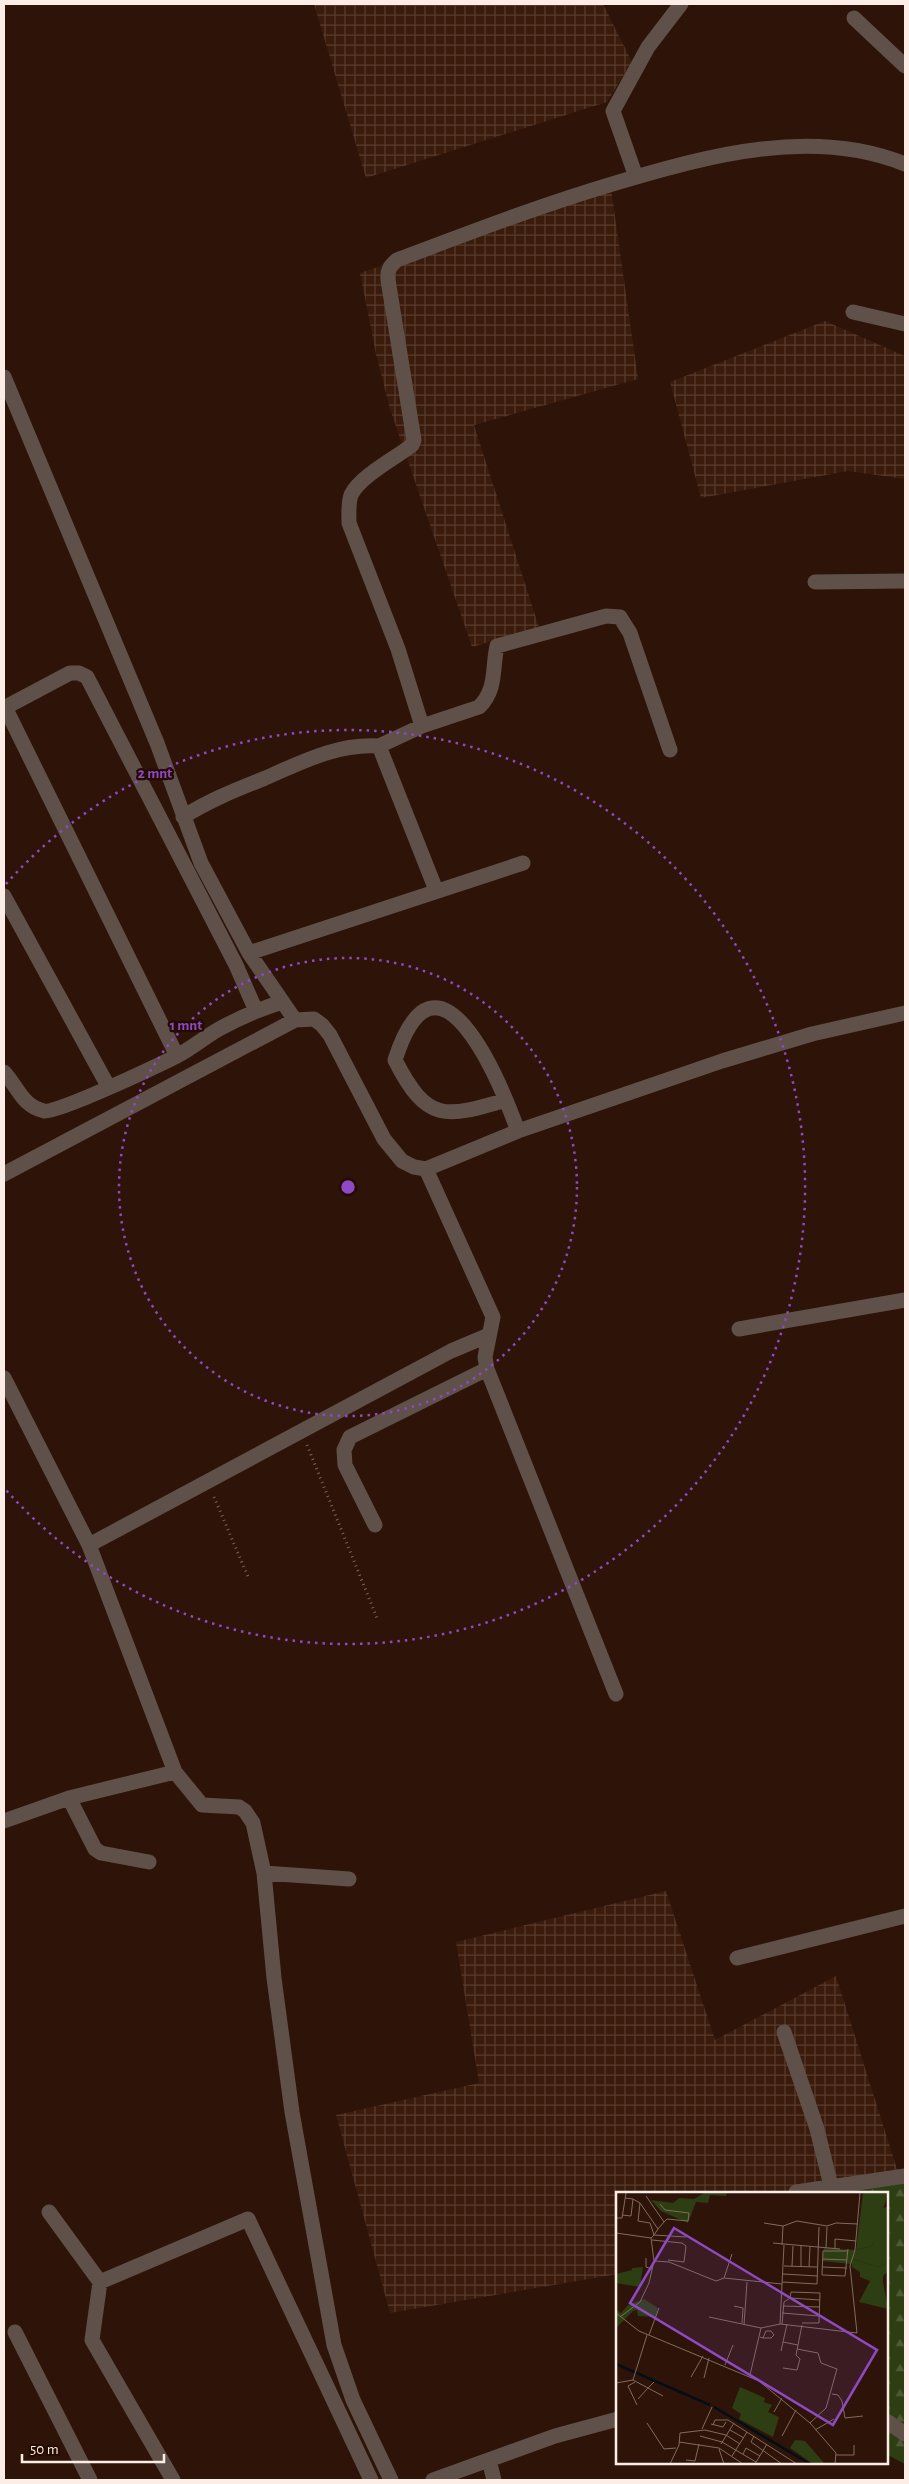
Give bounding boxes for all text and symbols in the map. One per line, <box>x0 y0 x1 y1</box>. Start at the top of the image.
text: 2 mnt <box>138 766 172 781</box>
text: 1 mnt <box>170 1018 202 1033</box>
centre of rings <box>339 1178 357 1196</box>
inset map <box>616 2192 889 2464</box>
scale bar <box>22 2432 165 2464</box>
text: 50 m <box>30 2442 59 2457</box>

